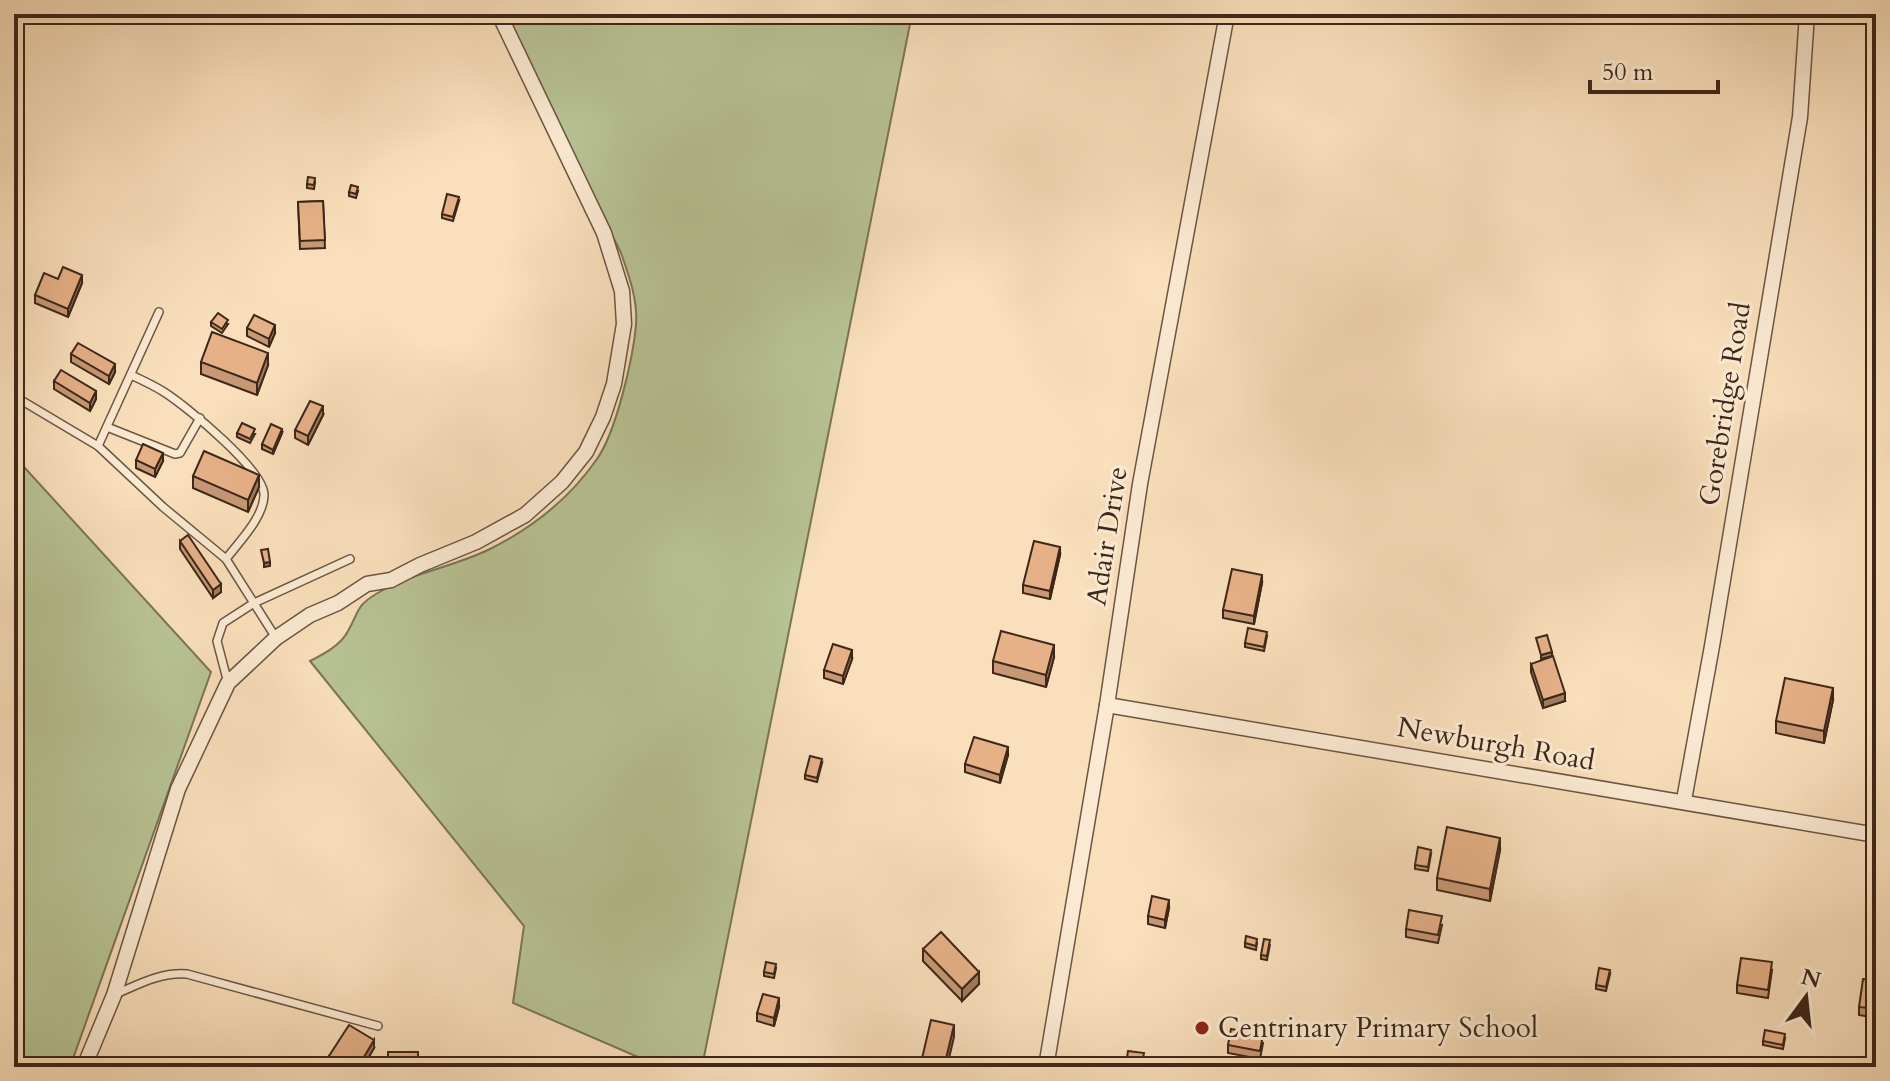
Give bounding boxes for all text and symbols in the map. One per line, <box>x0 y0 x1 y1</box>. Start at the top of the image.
scale bar <box>1590 44 1718 94</box>
text: 50 m <box>1602 56 1654 89</box>
street label: Gorebridge Road <box>1690 299 1760 509</box>
street label: Adair Drive <box>1077 464 1137 608</box>
street label: Newburgh Road <box>1394 708 1598 780</box>
north arrow <box>1766 957 1846 1037</box>
text: N <box>1798 962 1824 996</box>
place label: Centrinary Primary School <box>1218 1009 1538 1047</box>
marker: Centrinary Primary School <box>1193 1019 1211 1037</box>

